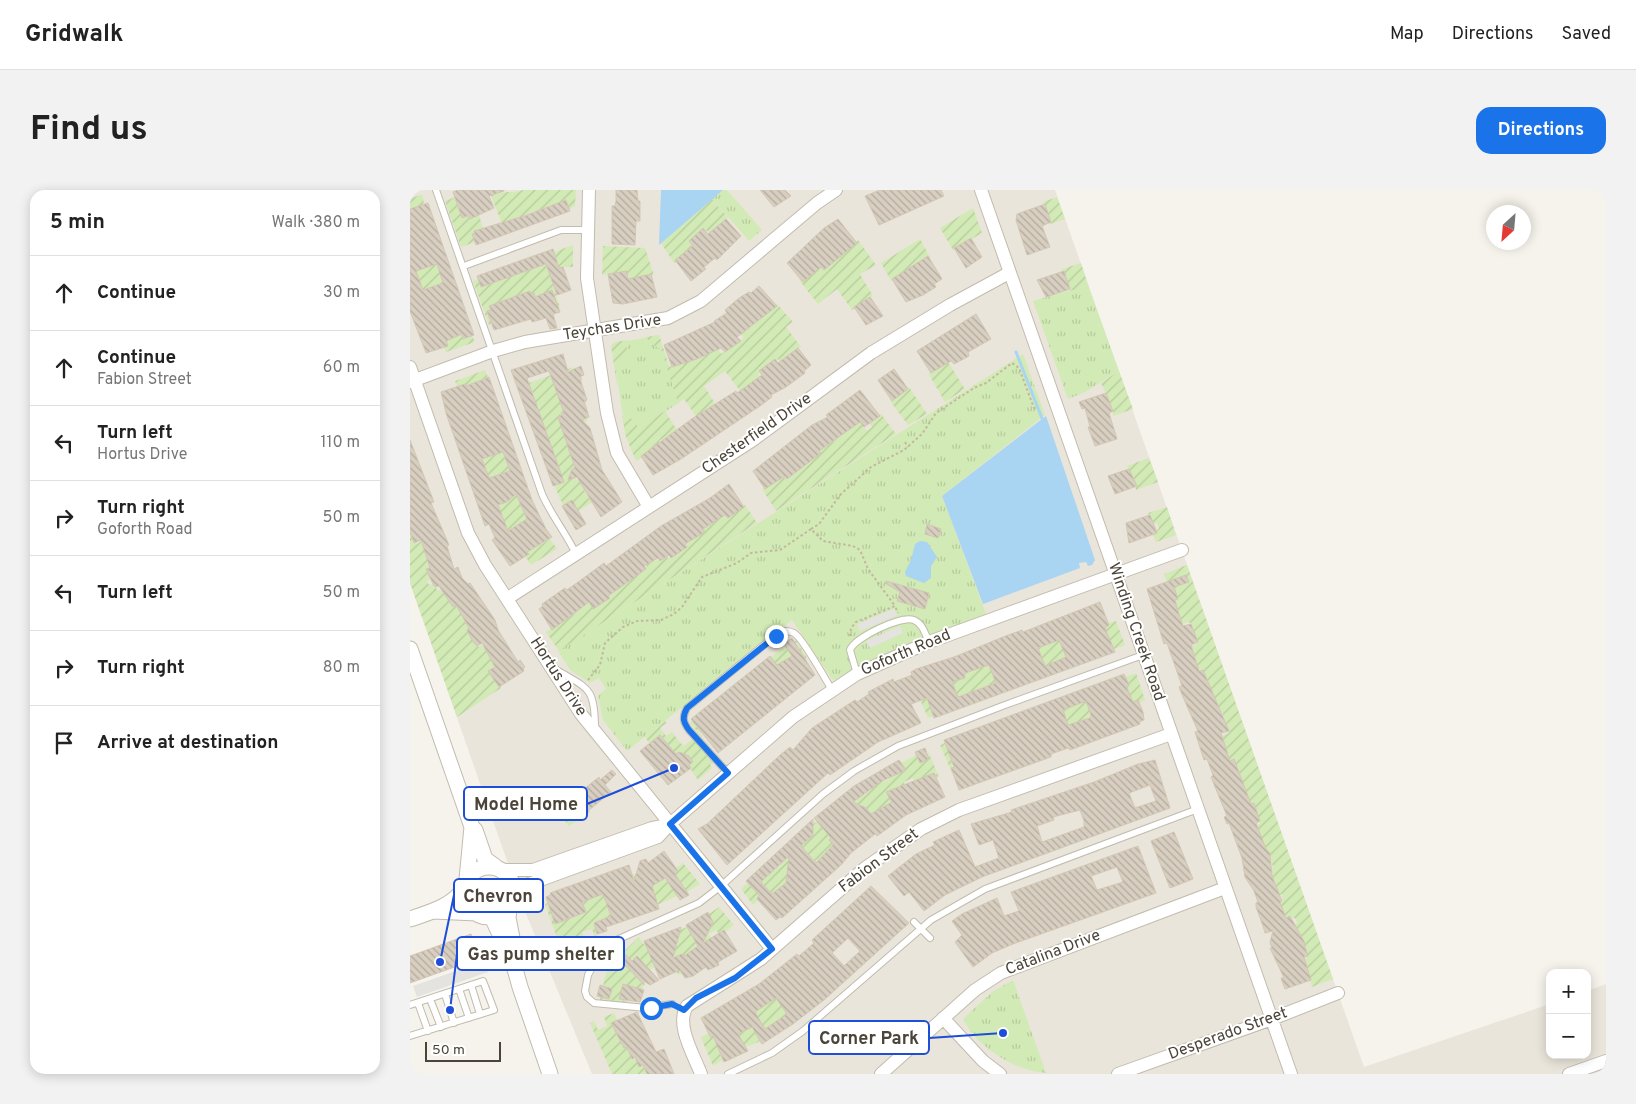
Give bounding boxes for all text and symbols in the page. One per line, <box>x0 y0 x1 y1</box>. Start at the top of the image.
text: Gridwalk <box>25 20 123 50</box>
text: Map <box>1390 23 1424 46</box>
text: Directions <box>1452 23 1534 46</box>
text: Saved <box>1562 23 1611 46</box>
button: Directions <box>1476 107 1606 154</box>
text: Find us <box>30 108 148 152</box>
north arrow <box>1486 205 1531 250</box>
text: 5 min <box>50 209 105 236</box>
text: Walk · 380 m <box>272 213 360 233</box>
icon: ahead <box>50 279 78 307</box>
text: Continue <box>97 281 176 305</box>
text: 30 m <box>323 283 360 303</box>
street label: Teychas Drive <box>561 310 663 346</box>
text: Continue <box>97 346 176 370</box>
icon: ahead <box>50 354 78 382</box>
text: 60 m <box>323 358 360 378</box>
text: Fabion Street <box>97 370 192 390</box>
street label: Chesterfield Drive <box>698 389 816 479</box>
text: Turn left <box>97 421 173 445</box>
icon: left <box>50 429 78 457</box>
text: 110 m <box>320 433 360 453</box>
text: Hortus Drive <box>97 445 187 465</box>
text: Turn right <box>97 496 185 520</box>
icon: right <box>50 504 78 532</box>
text: 50 m <box>323 508 360 528</box>
text: Goforth Road <box>97 520 193 540</box>
street label: Winding Creek Road <box>1103 560 1169 704</box>
icon: left <box>50 579 78 607</box>
text: Turn left <box>97 581 173 605</box>
text: 50 m <box>323 583 360 603</box>
route end <box>765 625 788 648</box>
street label: Goforth Road <box>858 625 954 681</box>
street label: Hortus Drive <box>525 634 591 720</box>
icon: right <box>50 654 78 682</box>
text: Turn right <box>97 656 185 680</box>
text: 80 m <box>323 658 360 678</box>
icon: arrive <box>50 729 78 757</box>
text: Arrive at destination <box>97 731 278 755</box>
callout: Model Home <box>464 787 587 820</box>
text: Model Home <box>474 794 578 817</box>
street label: Fabion Street <box>835 824 923 898</box>
callout: Chevron <box>454 879 543 912</box>
text: Chevron <box>463 886 533 909</box>
street label: Catalina Drive <box>1003 926 1103 980</box>
callout: Gas pump shelter <box>457 937 624 970</box>
text: Gas pump shelter <box>468 944 615 967</box>
map controls <box>1546 969 1591 1059</box>
button: + <box>1546 969 1591 1014</box>
route start <box>640 997 663 1020</box>
street label: Desperado Street <box>1166 1003 1290 1065</box>
button: − <box>1546 1014 1591 1059</box>
callout: Corner Park <box>809 1021 929 1054</box>
text: Corner Park <box>819 1028 919 1051</box>
scale bar <box>425 1039 501 1062</box>
text: 50 m <box>432 1042 465 1059</box>

